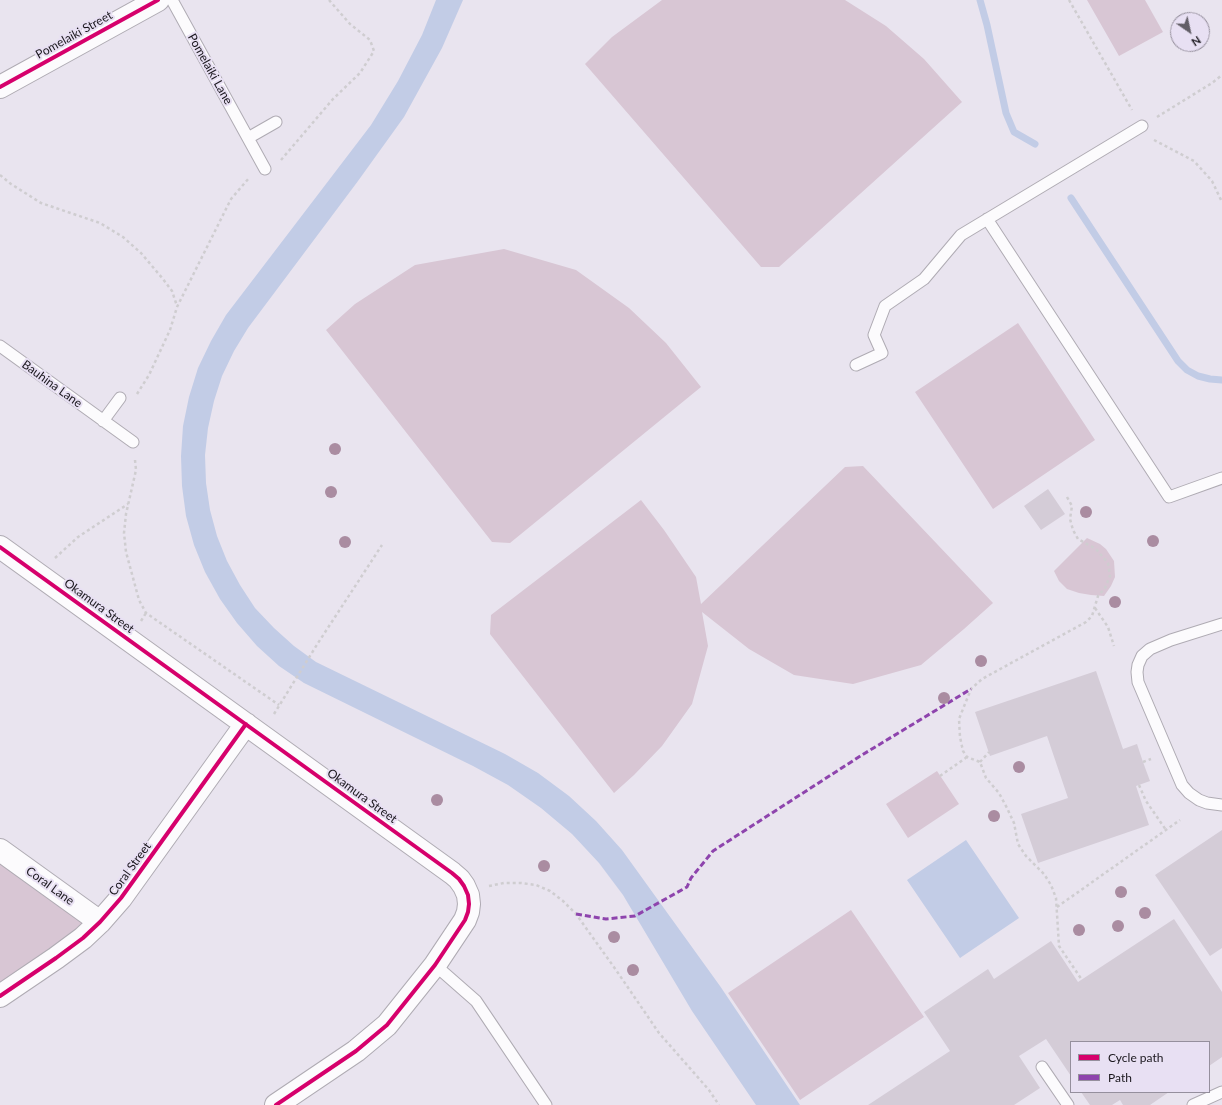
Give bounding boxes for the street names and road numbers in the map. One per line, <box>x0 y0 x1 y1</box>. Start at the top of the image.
street label: Pomelaiki Street <box>33 8 115 62</box>
street label: Pomelaiki Lane <box>185 31 235 107</box>
street label: Bauhina Lane <box>19 357 85 411</box>
street label: Okamura Street <box>61 576 137 636</box>
street label: Okamura Street <box>324 766 400 826</box>
street label: Coral Street <box>106 840 154 898</box>
street label: Coral Lane <box>23 864 77 908</box>

